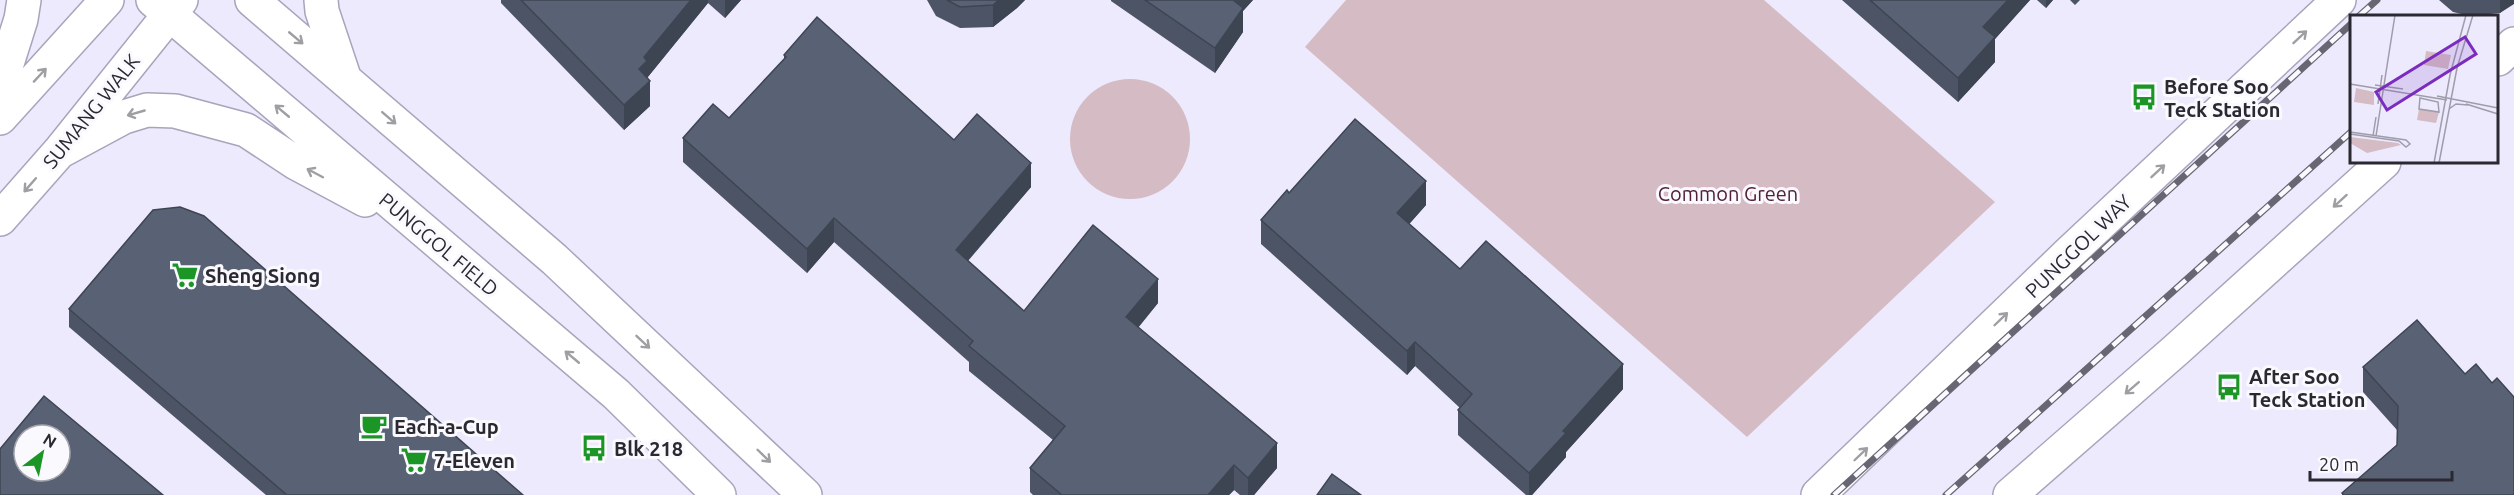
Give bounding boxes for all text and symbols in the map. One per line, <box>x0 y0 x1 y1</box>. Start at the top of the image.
inset map <box>2350 15 2499 164</box>
one-way arrow <box>2292 30 2307 44</box>
one-way arrow <box>288 31 303 45</box>
street label: SUMANG WALK <box>38 49 144 173</box>
one-way arrow <box>33 68 47 83</box>
place label: Before Soo Teck Station <box>2164 75 2280 121</box>
bus stop icon: Before Soo Teck Station <box>2129 82 2159 112</box>
one-way arrow <box>275 104 290 118</box>
one-way arrow <box>127 108 146 120</box>
one-way arrow <box>382 111 397 125</box>
one-way arrow <box>2150 163 2165 178</box>
one-way arrow <box>307 167 325 178</box>
one-way arrow <box>23 177 37 193</box>
park label: Common Green <box>1658 182 1798 205</box>
street label: PUNGGOL FIELD <box>375 188 503 300</box>
street label: PUNGGOL WAY <box>2020 189 2136 302</box>
one-way arrow <box>2333 194 2348 208</box>
supermarket icon: Sheng Siong <box>170 260 200 290</box>
place label: Sheng Siong <box>205 264 320 287</box>
one-way arrow <box>1994 312 2009 327</box>
one-way arrow <box>635 335 650 349</box>
one-way arrow <box>564 350 580 363</box>
place label: After Soo Teck Station <box>2249 365 2365 411</box>
bus stop icon: After Soo Teck Station <box>2214 372 2244 402</box>
one-way arrow <box>2125 381 2140 395</box>
cafe icon: Each-a-Cup <box>359 411 389 441</box>
place label: Each-a-Cup <box>394 415 499 438</box>
north arrow <box>12 423 72 483</box>
text: N <box>40 429 60 451</box>
bus stop icon: Blk 218 <box>579 433 609 463</box>
place label: Blk 218 <box>614 437 683 460</box>
scale bar <box>2310 444 2452 482</box>
supermarket icon: 7-Eleven <box>399 445 429 475</box>
one-way arrow <box>1853 447 1868 462</box>
place label: 7-Eleven <box>434 449 515 472</box>
one-way arrow <box>757 449 772 463</box>
text: 20 m <box>2319 454 2359 474</box>

